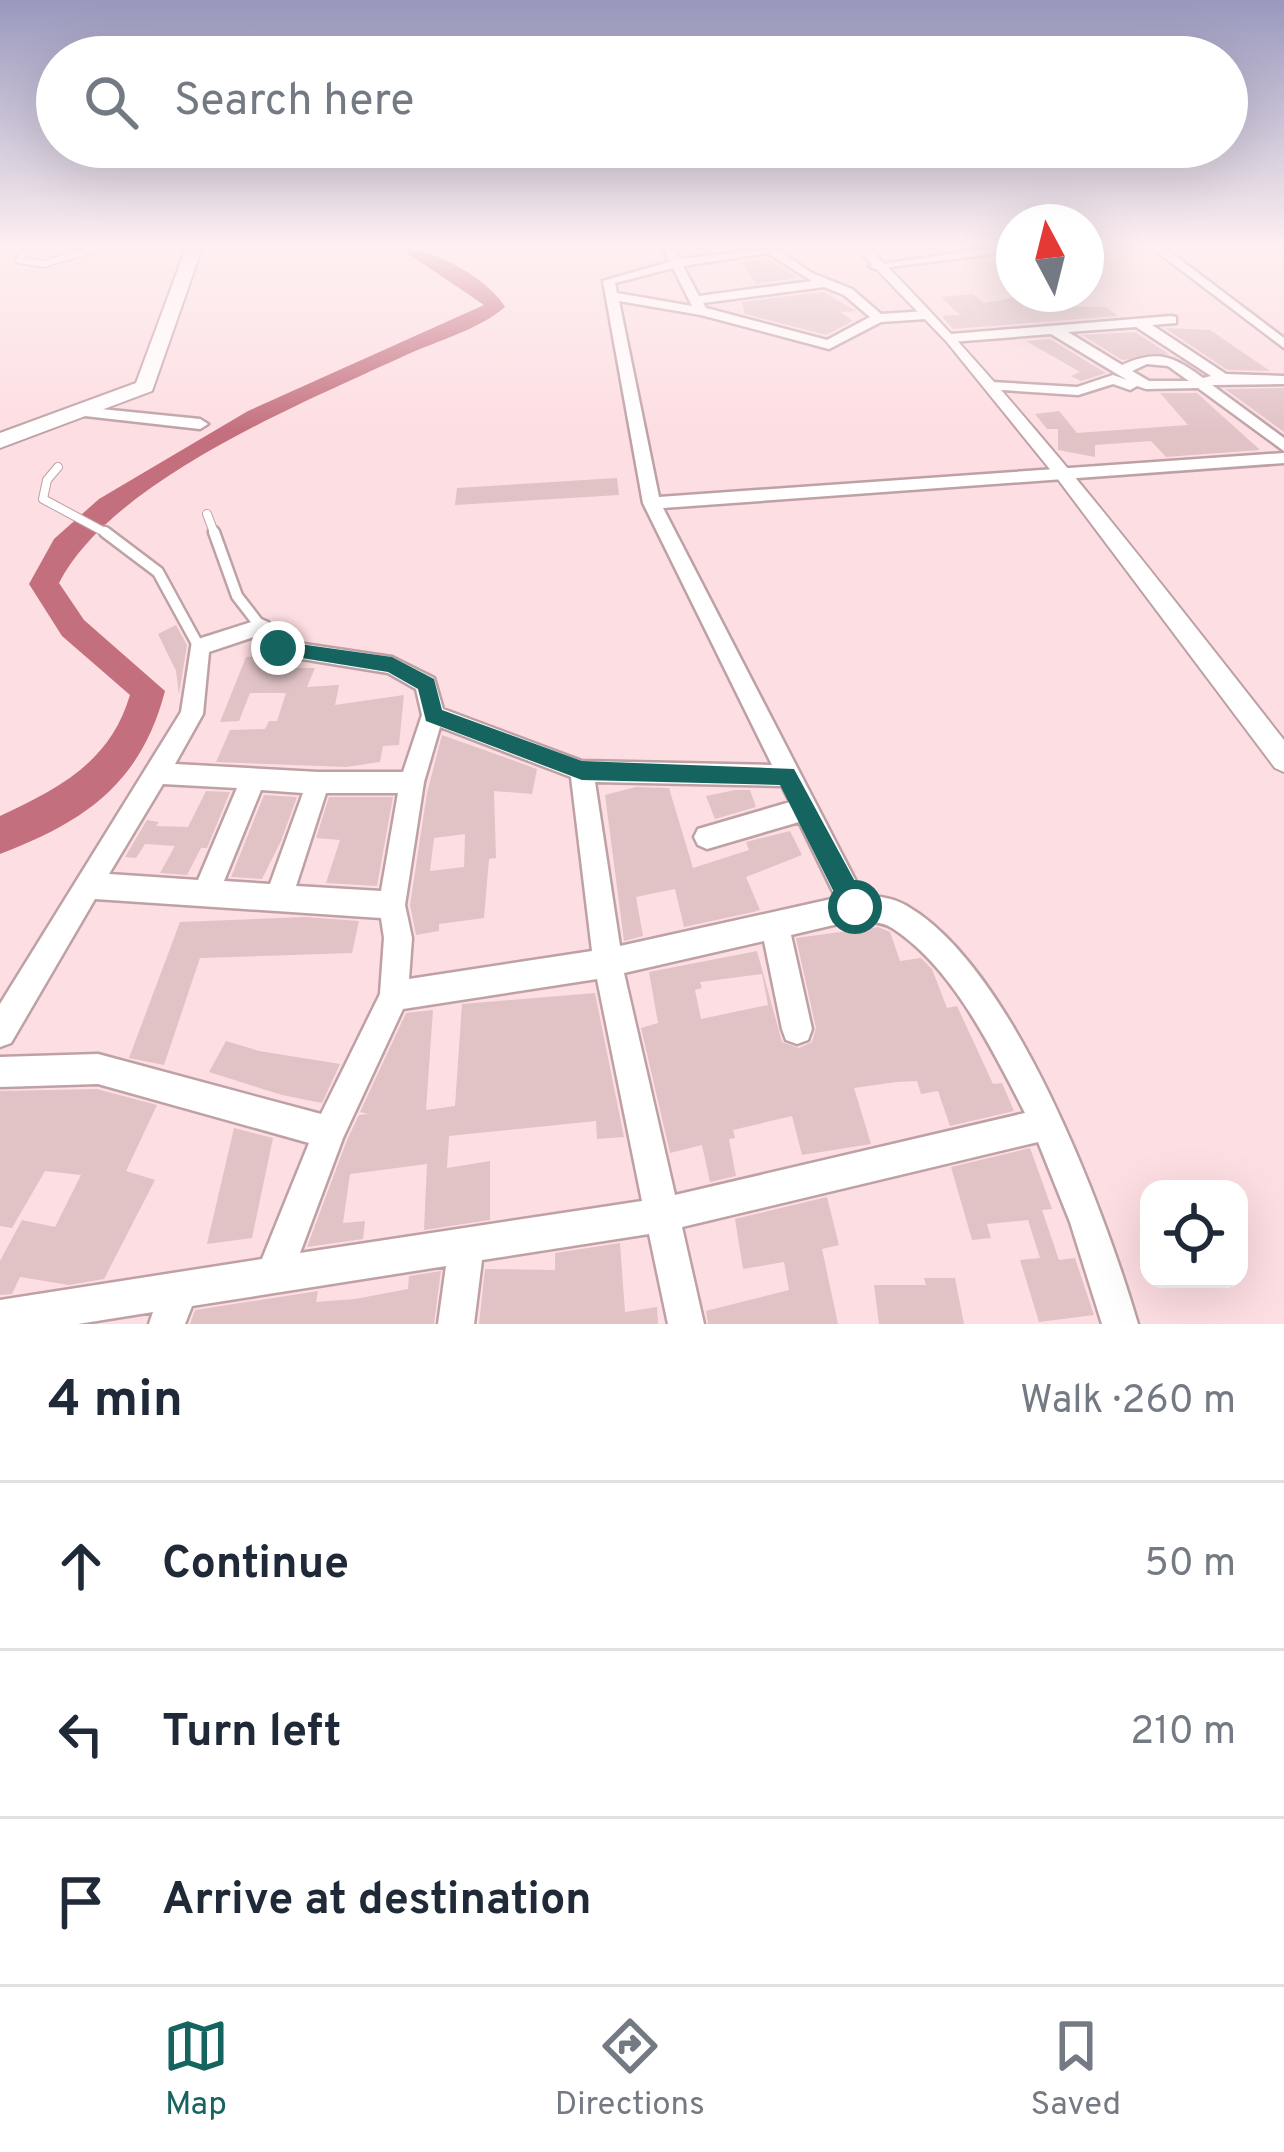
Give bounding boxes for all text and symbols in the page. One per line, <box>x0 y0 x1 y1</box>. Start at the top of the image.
search box <box>36 36 1248 168</box>
icon: search <box>78 69 144 135</box>
text: Search here <box>174 74 414 131</box>
north arrow <box>996 204 1104 312</box>
route end <box>251 621 305 675</box>
route start <box>828 880 882 934</box>
map controls <box>1140 1180 1248 1288</box>
button: locate <box>1140 1180 1248 1288</box>
text: 4 min <box>48 1370 183 1435</box>
text: Walk · 260 m <box>1020 1378 1236 1427</box>
icon: ahead <box>48 1533 114 1599</box>
text: Continue <box>162 1537 349 1594</box>
text: 50 m <box>1145 1541 1236 1590</box>
icon: left <box>48 1701 114 1767</box>
text: Turn left <box>162 1705 341 1762</box>
text: 210 m <box>1130 1709 1236 1758</box>
icon: arrive <box>48 1869 114 1935</box>
text: Arrive at destination <box>162 1873 592 1930</box>
tab: Map <box>163 2013 229 2127</box>
tab: Directions <box>555 2013 705 2127</box>
tab: Saved <box>1030 2013 1121 2127</box>

